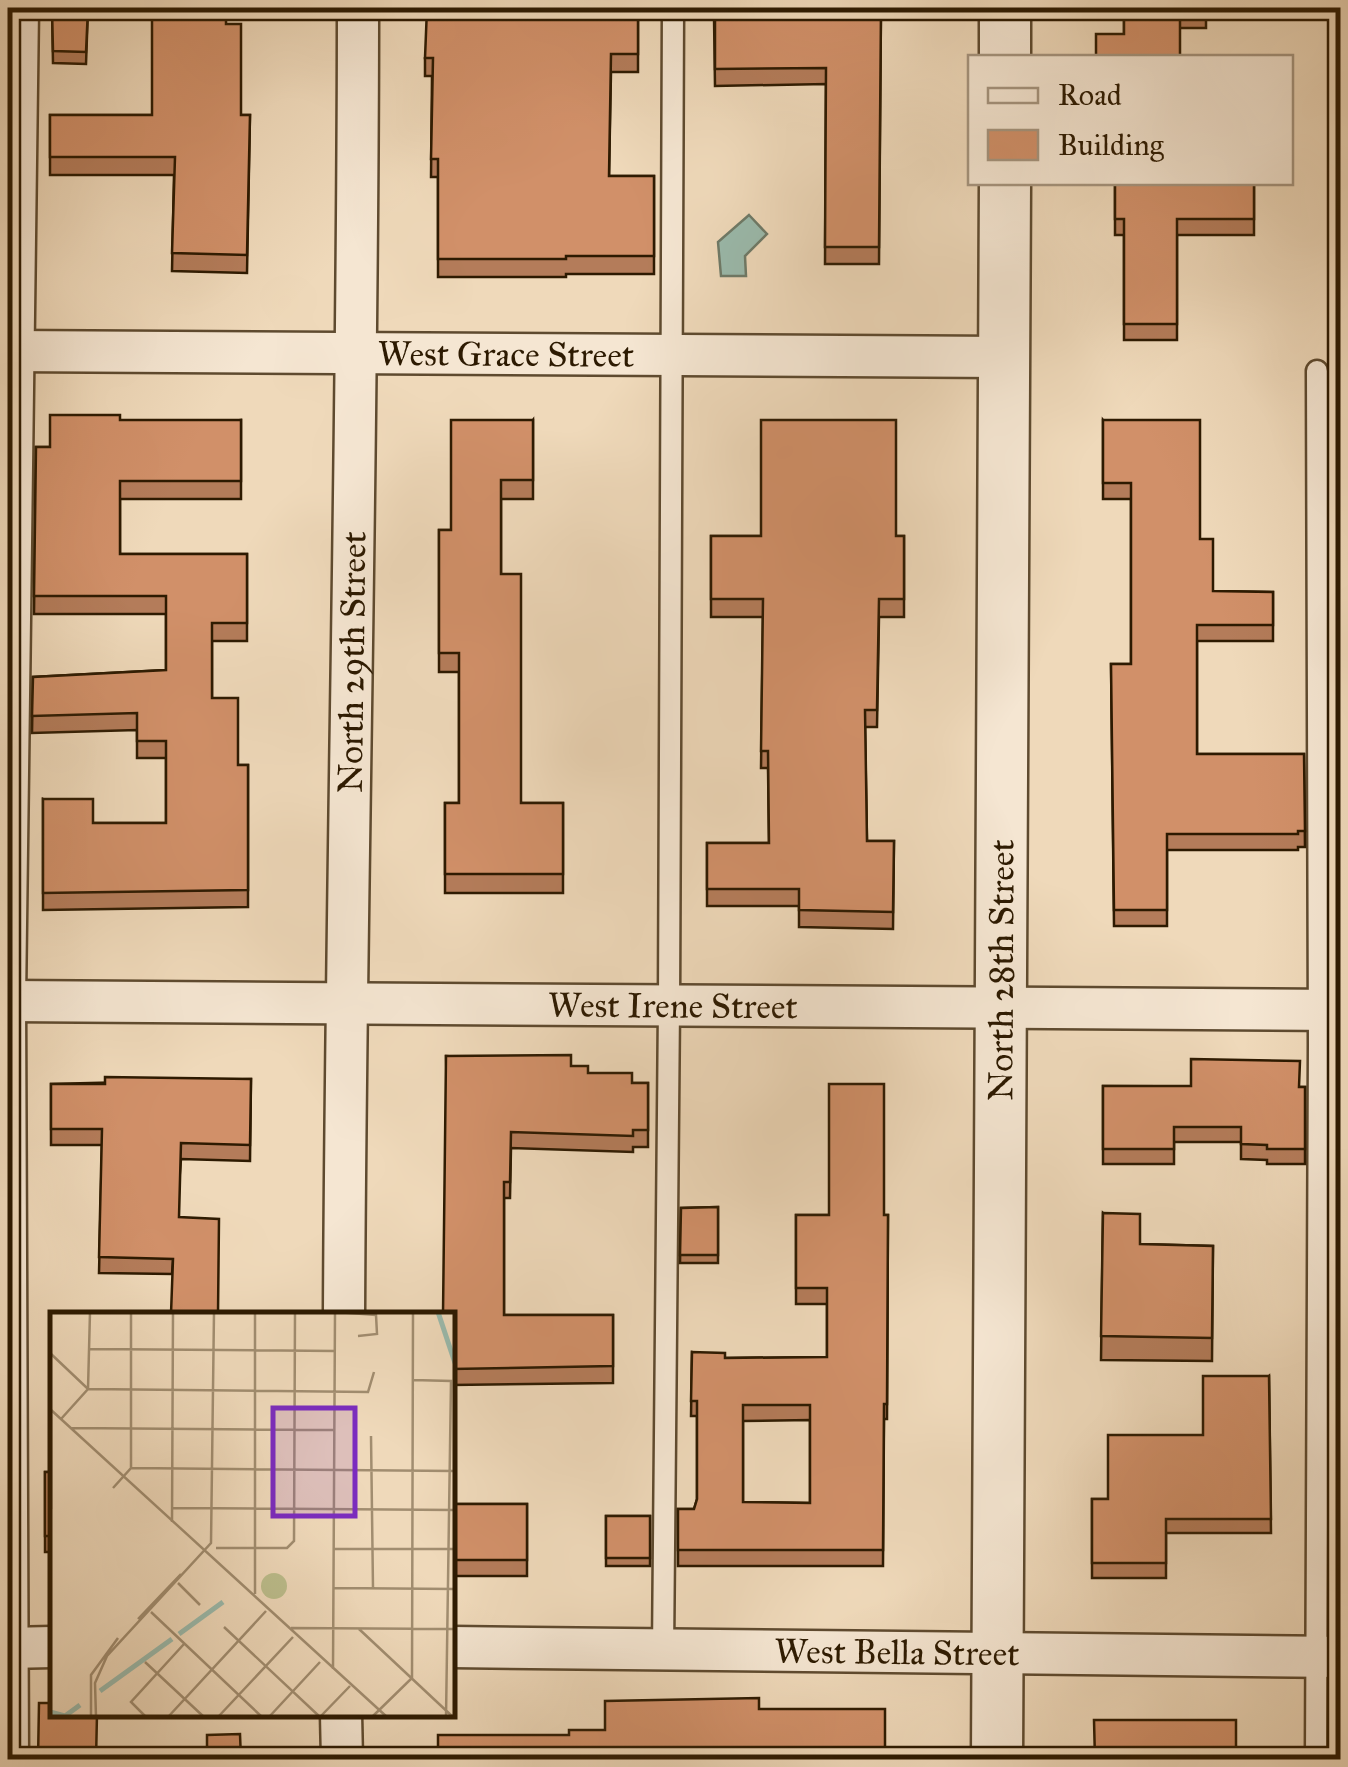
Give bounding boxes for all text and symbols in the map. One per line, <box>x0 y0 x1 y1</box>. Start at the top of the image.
legend <box>968 55 1293 185</box>
text: Road <box>1058 77 1122 113</box>
text: Building <box>1058 127 1165 163</box>
street label: West Grace Street <box>378 332 634 376</box>
street label: North 29th Street <box>328 531 375 793</box>
street label: North 28th Street <box>979 839 1023 1101</box>
street label: West Irene Street <box>548 983 798 1028</box>
inset map <box>50 1312 455 1717</box>
street label: West Bella Street <box>774 1629 1020 1675</box>

